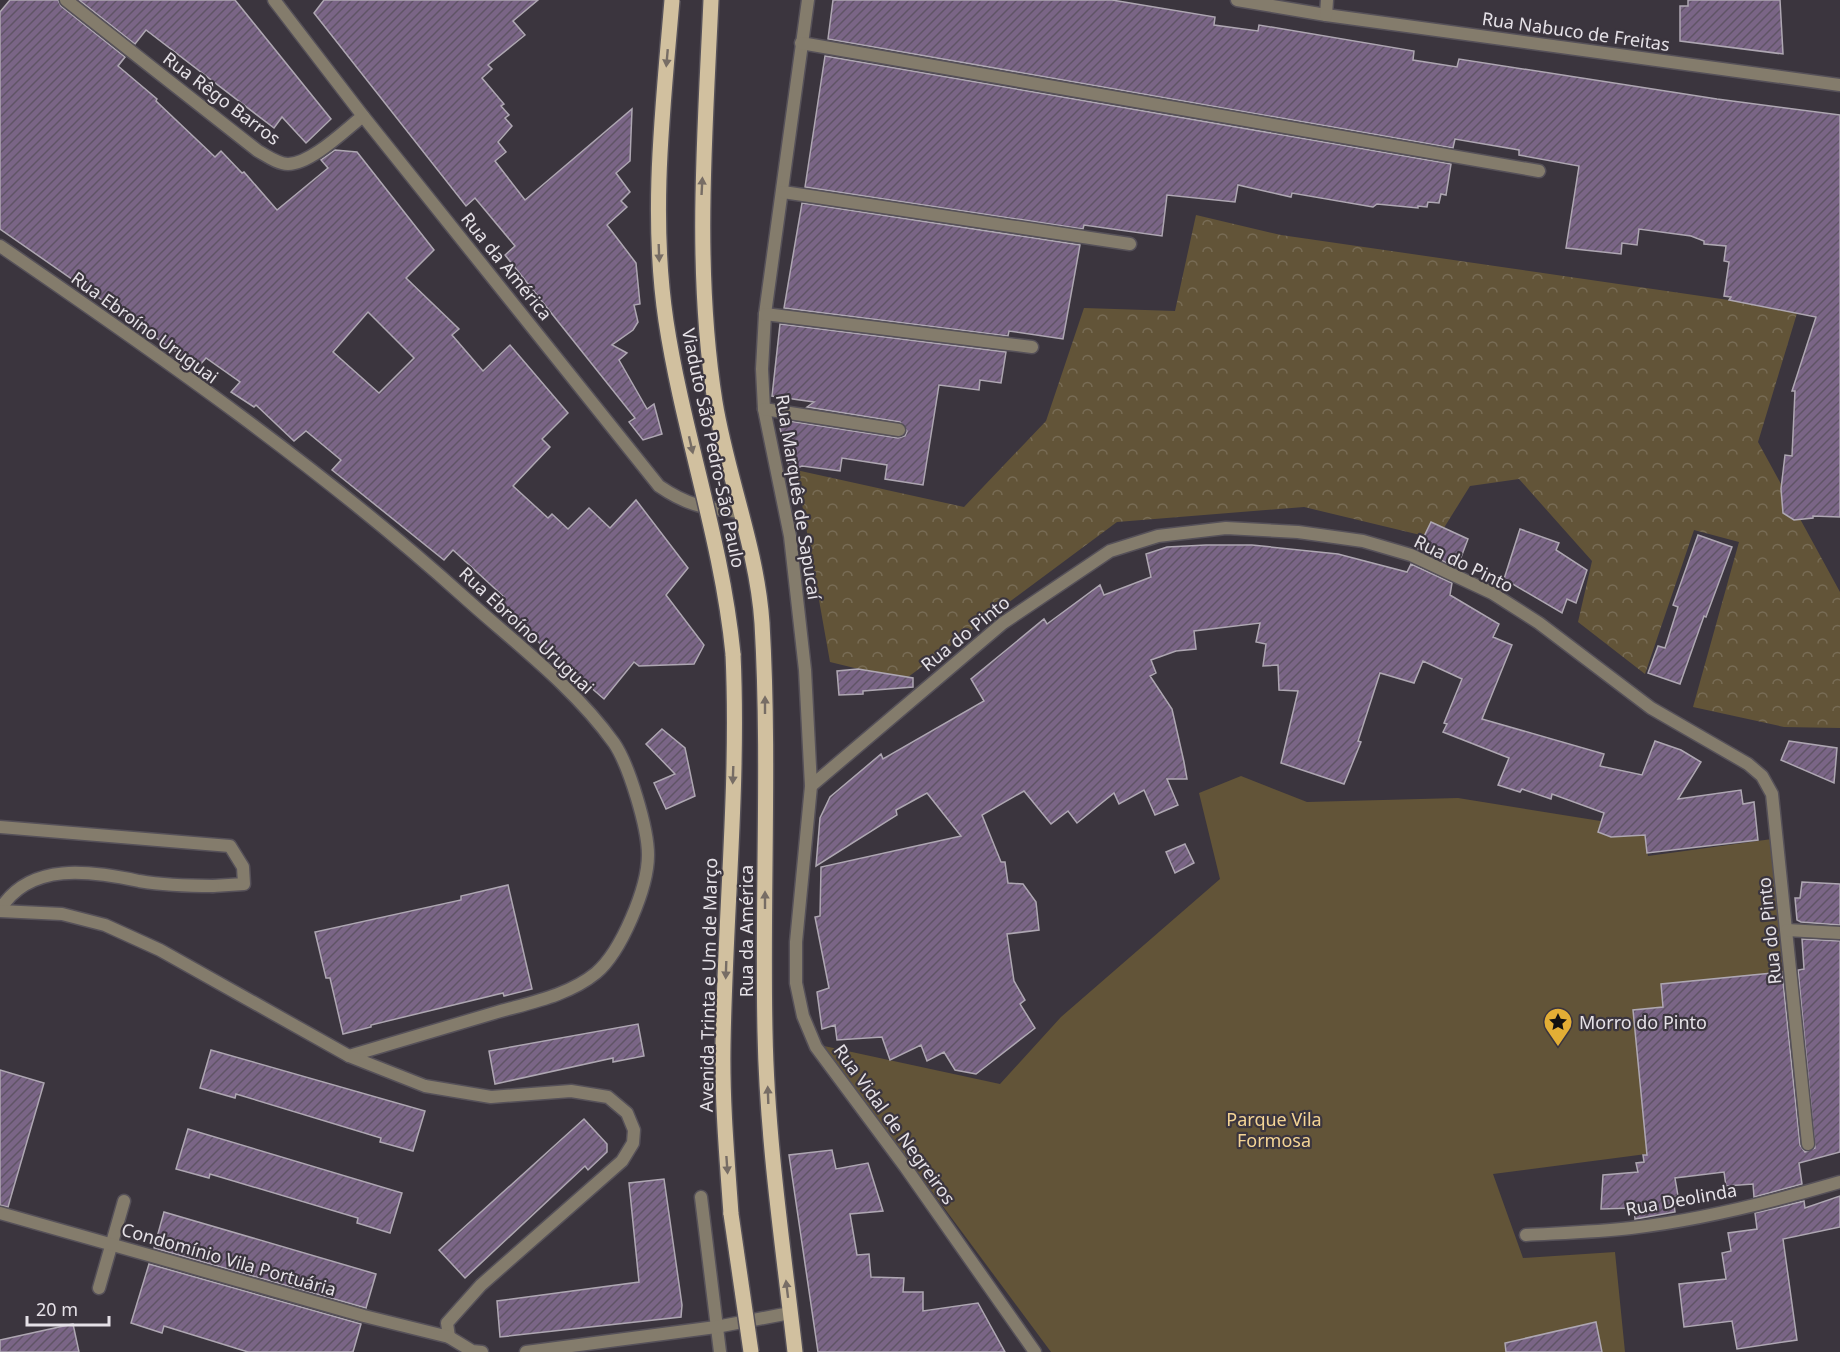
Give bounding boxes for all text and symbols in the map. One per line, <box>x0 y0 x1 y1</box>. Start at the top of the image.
street label: Rua Nabuco de Freitas <box>1480 6 1672 56</box>
street label: Rua Rêgo Barros <box>159 46 285 150</box>
one-way arrow <box>663 49 672 68</box>
one-way arrow <box>698 177 707 196</box>
street label: Rua da América <box>456 207 558 325</box>
one-way arrow <box>654 243 663 262</box>
street label: Rua Ebroíno Uruguai <box>67 266 223 388</box>
street label: Viaduto São Pedro-São Paulo <box>677 326 751 570</box>
street label: Rua Marquês de Sapucaí <box>771 393 827 602</box>
one-way arrow <box>686 436 696 454</box>
street label: Rua do Pinto <box>1410 529 1518 597</box>
street label: Rua Ebroíno Uruguai <box>454 561 600 699</box>
street label: Rua do Pinto <box>916 590 1014 676</box>
one-way arrow <box>760 696 770 715</box>
one-way arrow <box>728 766 737 785</box>
street label: Avenida Trinta e Um de Março <box>694 858 722 1112</box>
street label: Rua da América <box>734 865 758 997</box>
street label: Rua do Pinto <box>1751 876 1787 986</box>
one-way arrow <box>760 891 770 910</box>
one-way arrow <box>721 960 730 979</box>
place icon: Morro do Pinto <box>1542 1006 1574 1048</box>
place label: Morro do Pinto <box>1579 1010 1707 1034</box>
street label: Rua Vidal de Negreiros <box>829 1039 961 1209</box>
one-way arrow <box>763 1086 772 1105</box>
park label: Parque Vila Formosa <box>1226 1107 1322 1152</box>
one-way arrow <box>723 1155 732 1174</box>
street label: Rua Deolinda <box>1623 1177 1739 1221</box>
street label: Condomínio Vila Portuária <box>119 1217 339 1301</box>
one-way arrow <box>782 1280 792 1299</box>
scale bar <box>27 1289 110 1327</box>
text: 20 m <box>36 1297 78 1321</box>

